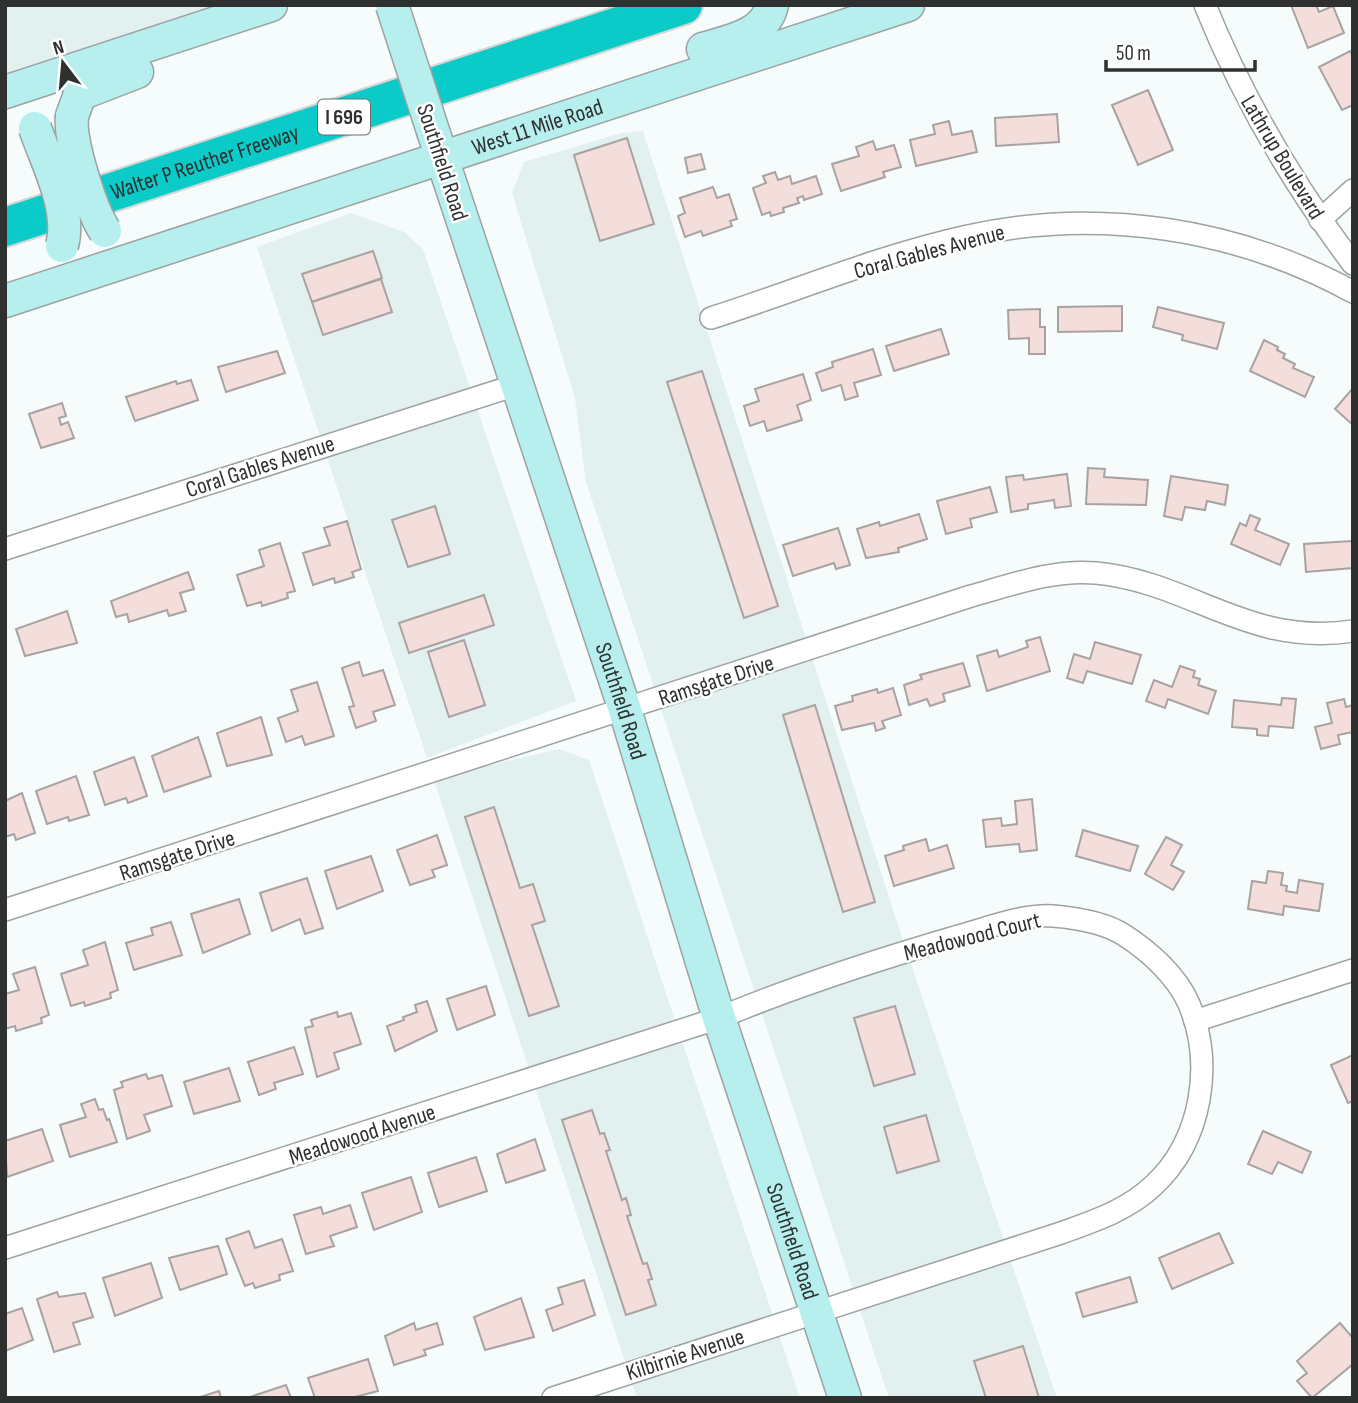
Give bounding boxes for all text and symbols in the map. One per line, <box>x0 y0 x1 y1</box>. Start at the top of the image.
north arrow <box>28 28 98 98</box>
scale bar <box>1106 28 1255 72</box>
text: N <box>51 36 67 61</box>
text: 50 m <box>1116 41 1151 66</box>
street label: Lathrup Boulevard <box>1234 90 1330 225</box>
street label: West 11 Mile Road <box>468 93 606 162</box>
road number: I 696 <box>318 100 370 134</box>
street label: Southfield Road <box>410 100 474 224</box>
street label: Walter P Reuther Freeway <box>107 119 303 206</box>
street label: Coral Gables Avenue <box>851 218 1008 286</box>
street label: Coral Gables Avenue <box>182 430 338 504</box>
street label: Southfield Road <box>589 639 652 763</box>
street label: Ramsgate Drive <box>655 649 778 713</box>
street label: Ramsgate Drive <box>116 824 239 888</box>
street label: Meadowood Court <box>901 906 1044 967</box>
street label: Meadowood Avenue <box>286 1098 439 1172</box>
street label: Southfield Road <box>760 1180 824 1303</box>
street label: Kilbirnie Avenue <box>623 1323 748 1387</box>

